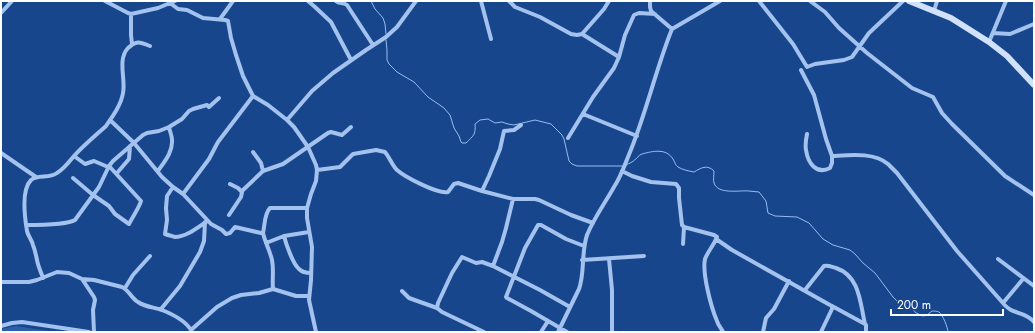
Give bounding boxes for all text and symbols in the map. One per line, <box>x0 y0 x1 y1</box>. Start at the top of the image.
scale bar <box>891 291 1003 317</box>
text: 200 m <box>897 296 931 314</box>

